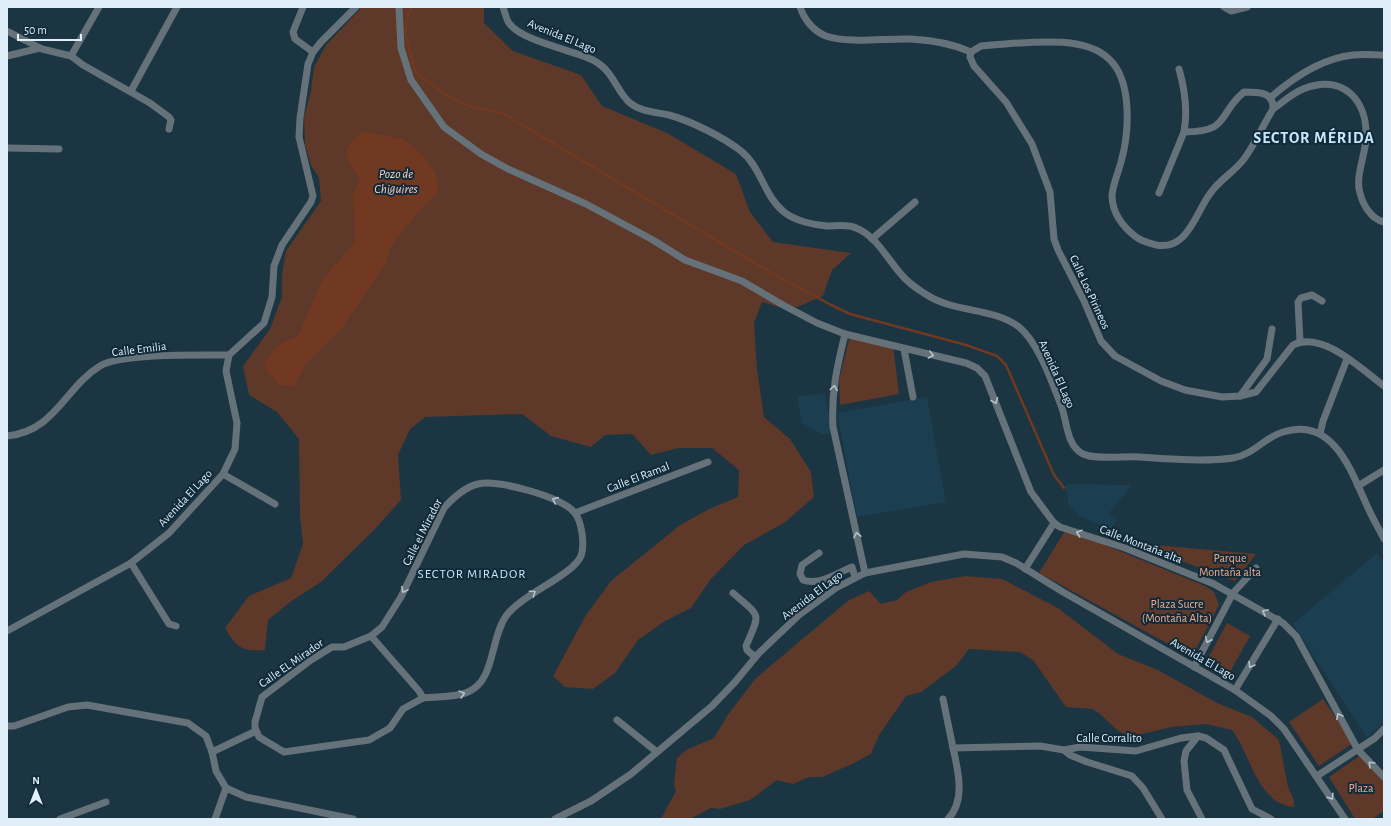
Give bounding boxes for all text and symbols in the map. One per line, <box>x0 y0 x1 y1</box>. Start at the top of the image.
scale bar <box>18 16 81 42</box>
street label: Avenida El Lago <box>526 17 598 55</box>
text: 50 m <box>24 24 47 36</box>
district label: SECTOR MÉRIDA <box>1253 127 1375 146</box>
water label: Pozo de Chiguires <box>374 168 418 196</box>
street label: Calle Los Pirineos <box>1068 253 1112 331</box>
street label: Avenida El Lago <box>1037 338 1077 410</box>
street label: Calle Emilia <box>111 340 167 358</box>
one-way arrow <box>928 350 934 358</box>
one-way arrow <box>829 385 838 391</box>
one-way arrow <box>990 397 998 405</box>
street label: Calle El Ramal <box>605 460 671 494</box>
street label: Avenida El Lago <box>156 467 214 529</box>
street label: Calle el Mirador <box>400 497 444 567</box>
one-way arrow <box>552 497 560 505</box>
street label: Calle Montaña alta <box>1098 523 1184 565</box>
one-way arrow <box>1076 529 1083 537</box>
one-way arrow <box>853 532 861 538</box>
park label: Parque Montaña alta <box>1199 552 1261 578</box>
district label: SECTOR MIRADOR <box>418 568 526 581</box>
street label: Avenida El Lago <box>779 568 845 622</box>
one-way arrow <box>402 586 409 594</box>
one-way arrow <box>528 591 535 598</box>
park label: Plaza Sucre (Montaña Alta) <box>1142 598 1212 624</box>
one-way arrow <box>1262 610 1269 617</box>
street label: Calle EL Mirador <box>257 636 325 690</box>
street label: Avenida El Lago <box>1168 636 1238 682</box>
one-way arrow <box>1205 636 1213 644</box>
one-way arrow <box>1248 661 1255 668</box>
one-way arrow <box>458 690 465 699</box>
one-way arrow <box>1336 713 1344 720</box>
street label: Calle Corralito <box>1076 732 1142 744</box>
one-way arrow <box>1368 761 1376 769</box>
north arrow <box>16 770 56 810</box>
text: N <box>32 775 40 786</box>
park label: Plaza <box>1348 782 1374 794</box>
one-way arrow <box>1326 793 1333 800</box>

